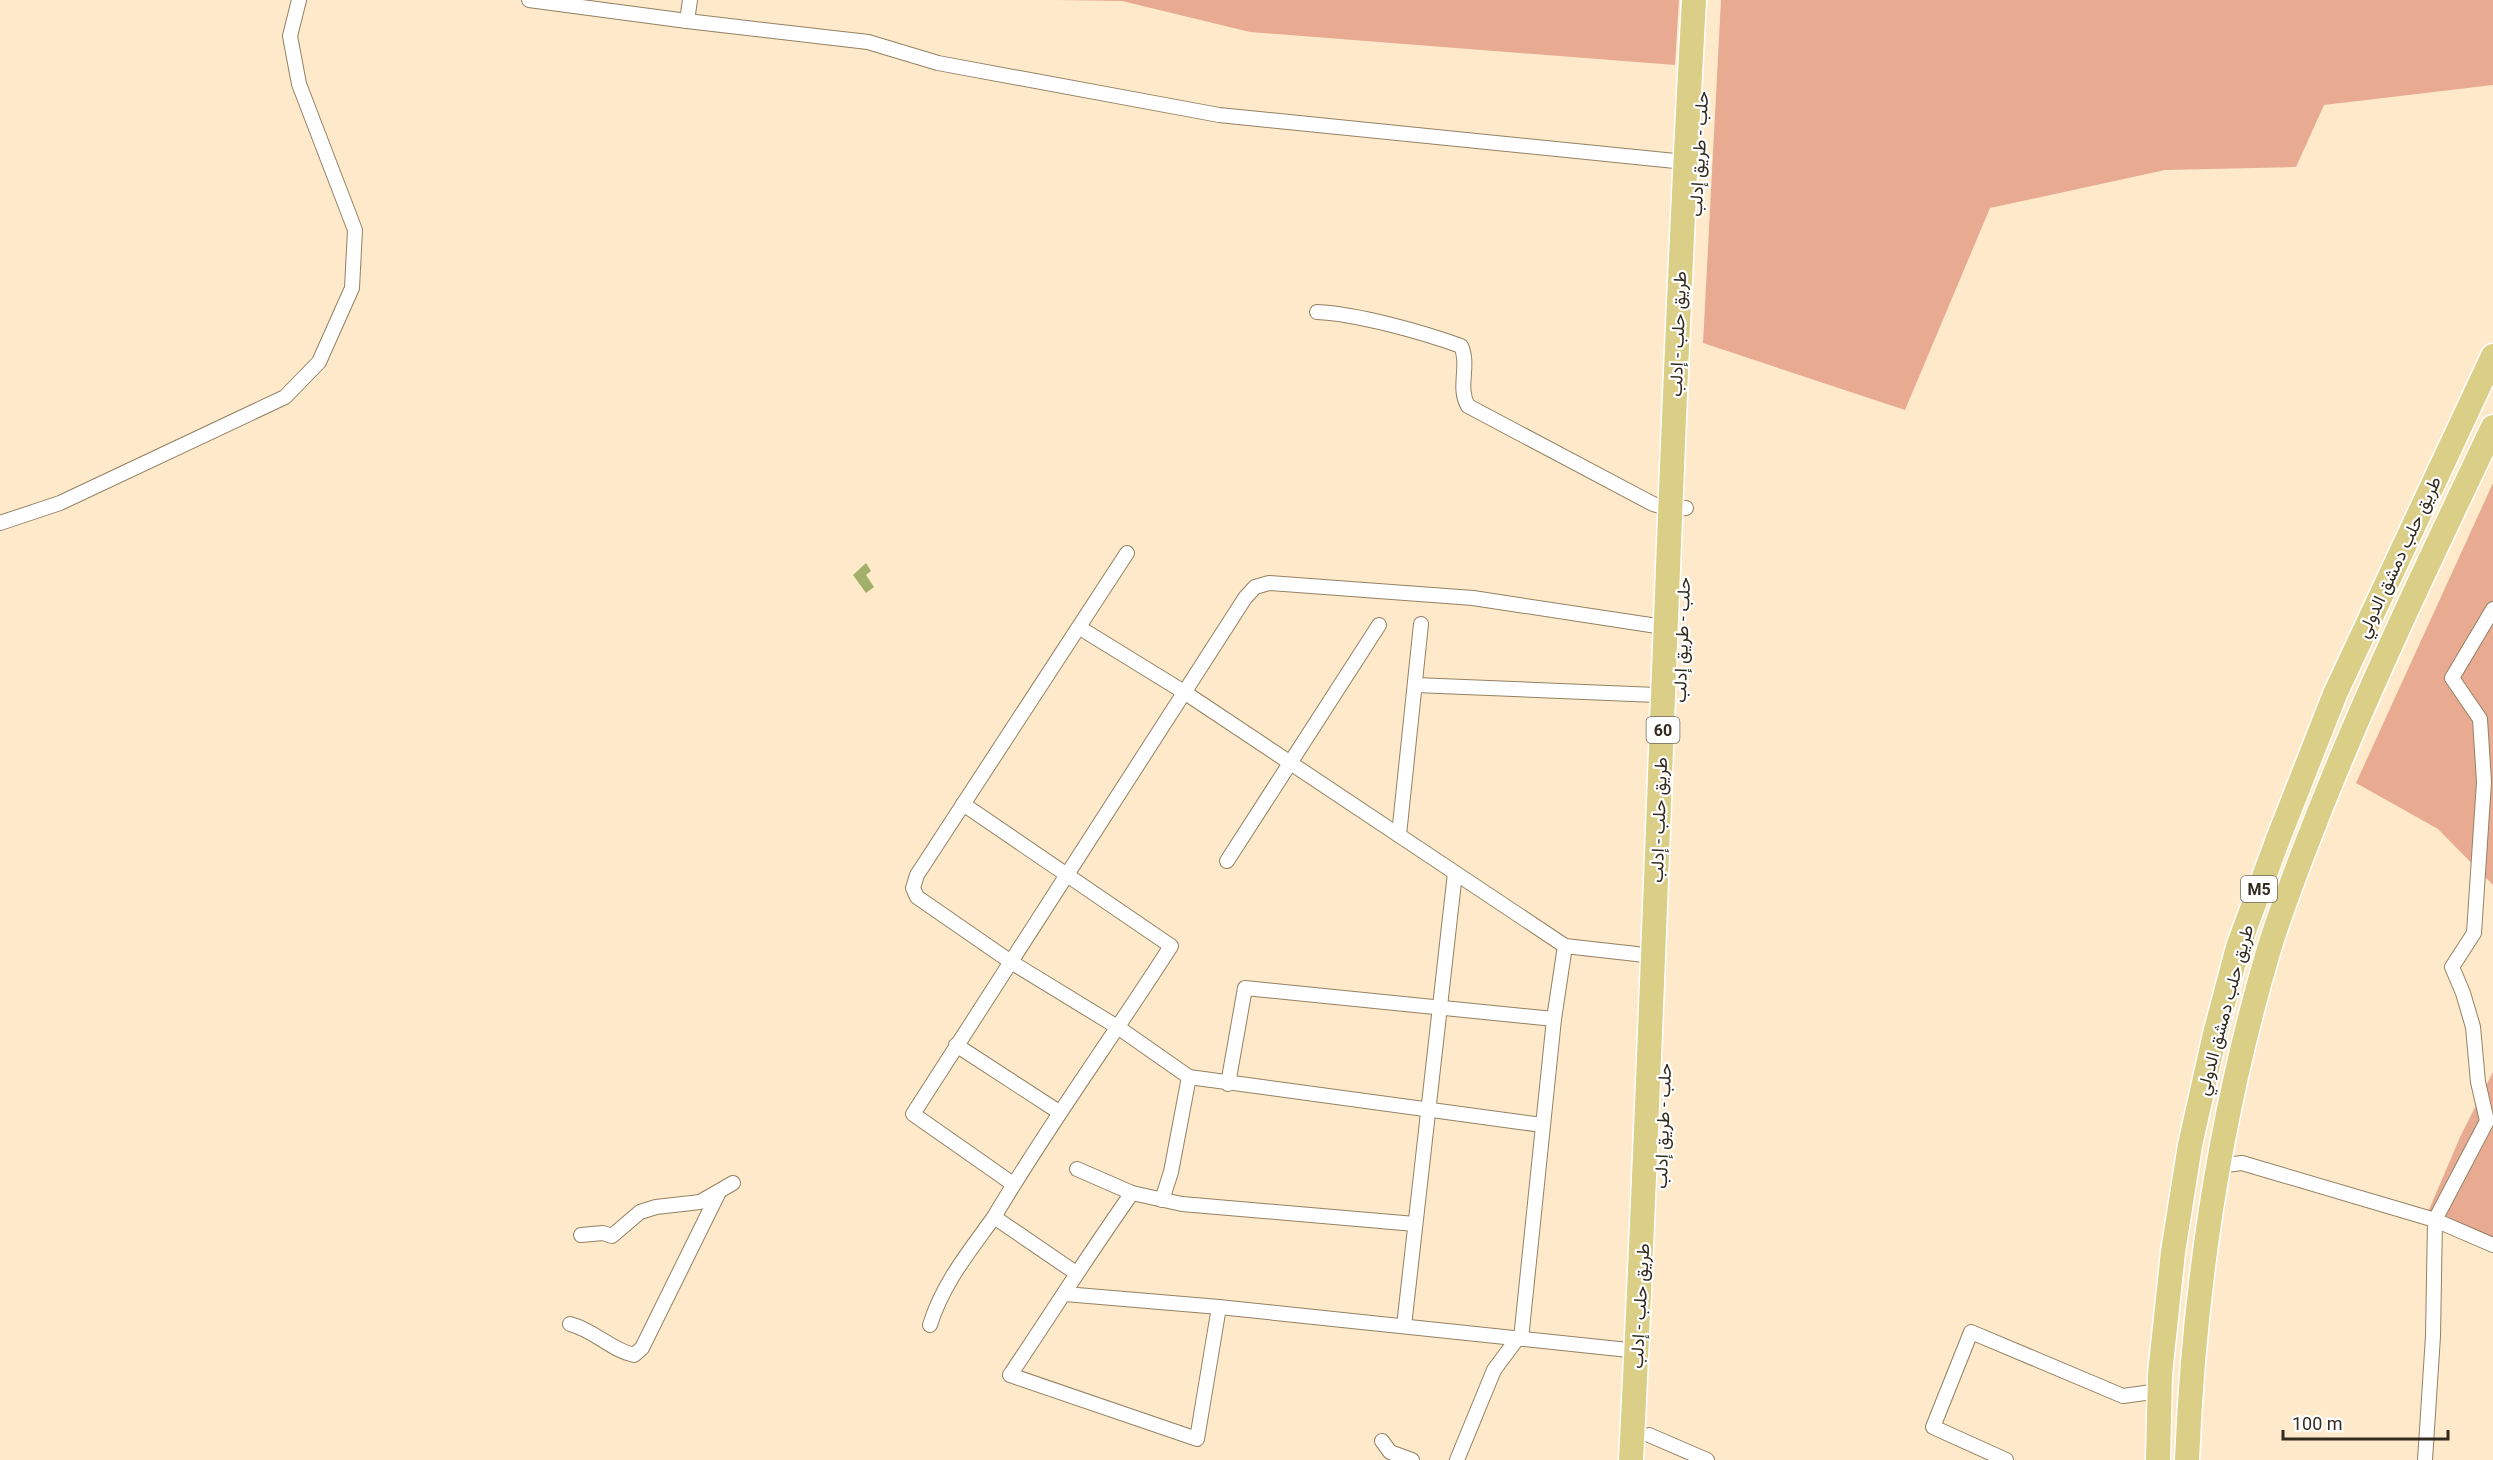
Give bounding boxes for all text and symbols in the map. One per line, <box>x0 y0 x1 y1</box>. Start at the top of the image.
street label: حلب - طريق إدلب <box>1685 91 1714 217</box>
street label: طريق حلب - إدلب <box>1665 271 1692 397</box>
street label: طريق حلب دمشق الدولي <box>2352 473 2450 643</box>
street label: حلب - طريق إدلب <box>1669 577 1696 703</box>
road number: 60 <box>1646 717 1680 743</box>
street label: طريق حلب - إدلب <box>1646 757 1673 883</box>
road number: M5 <box>2241 876 2277 902</box>
street label: طريق حلب دمشق الدولي <box>2192 922 2262 1099</box>
street label: حلب - طريق إدلب <box>1650 1063 1677 1189</box>
street label: طريق حلب - إدلب <box>1626 1243 1655 1369</box>
scale bar <box>2283 1403 2448 1441</box>
text: 100 m <box>2292 1413 2343 1434</box>

